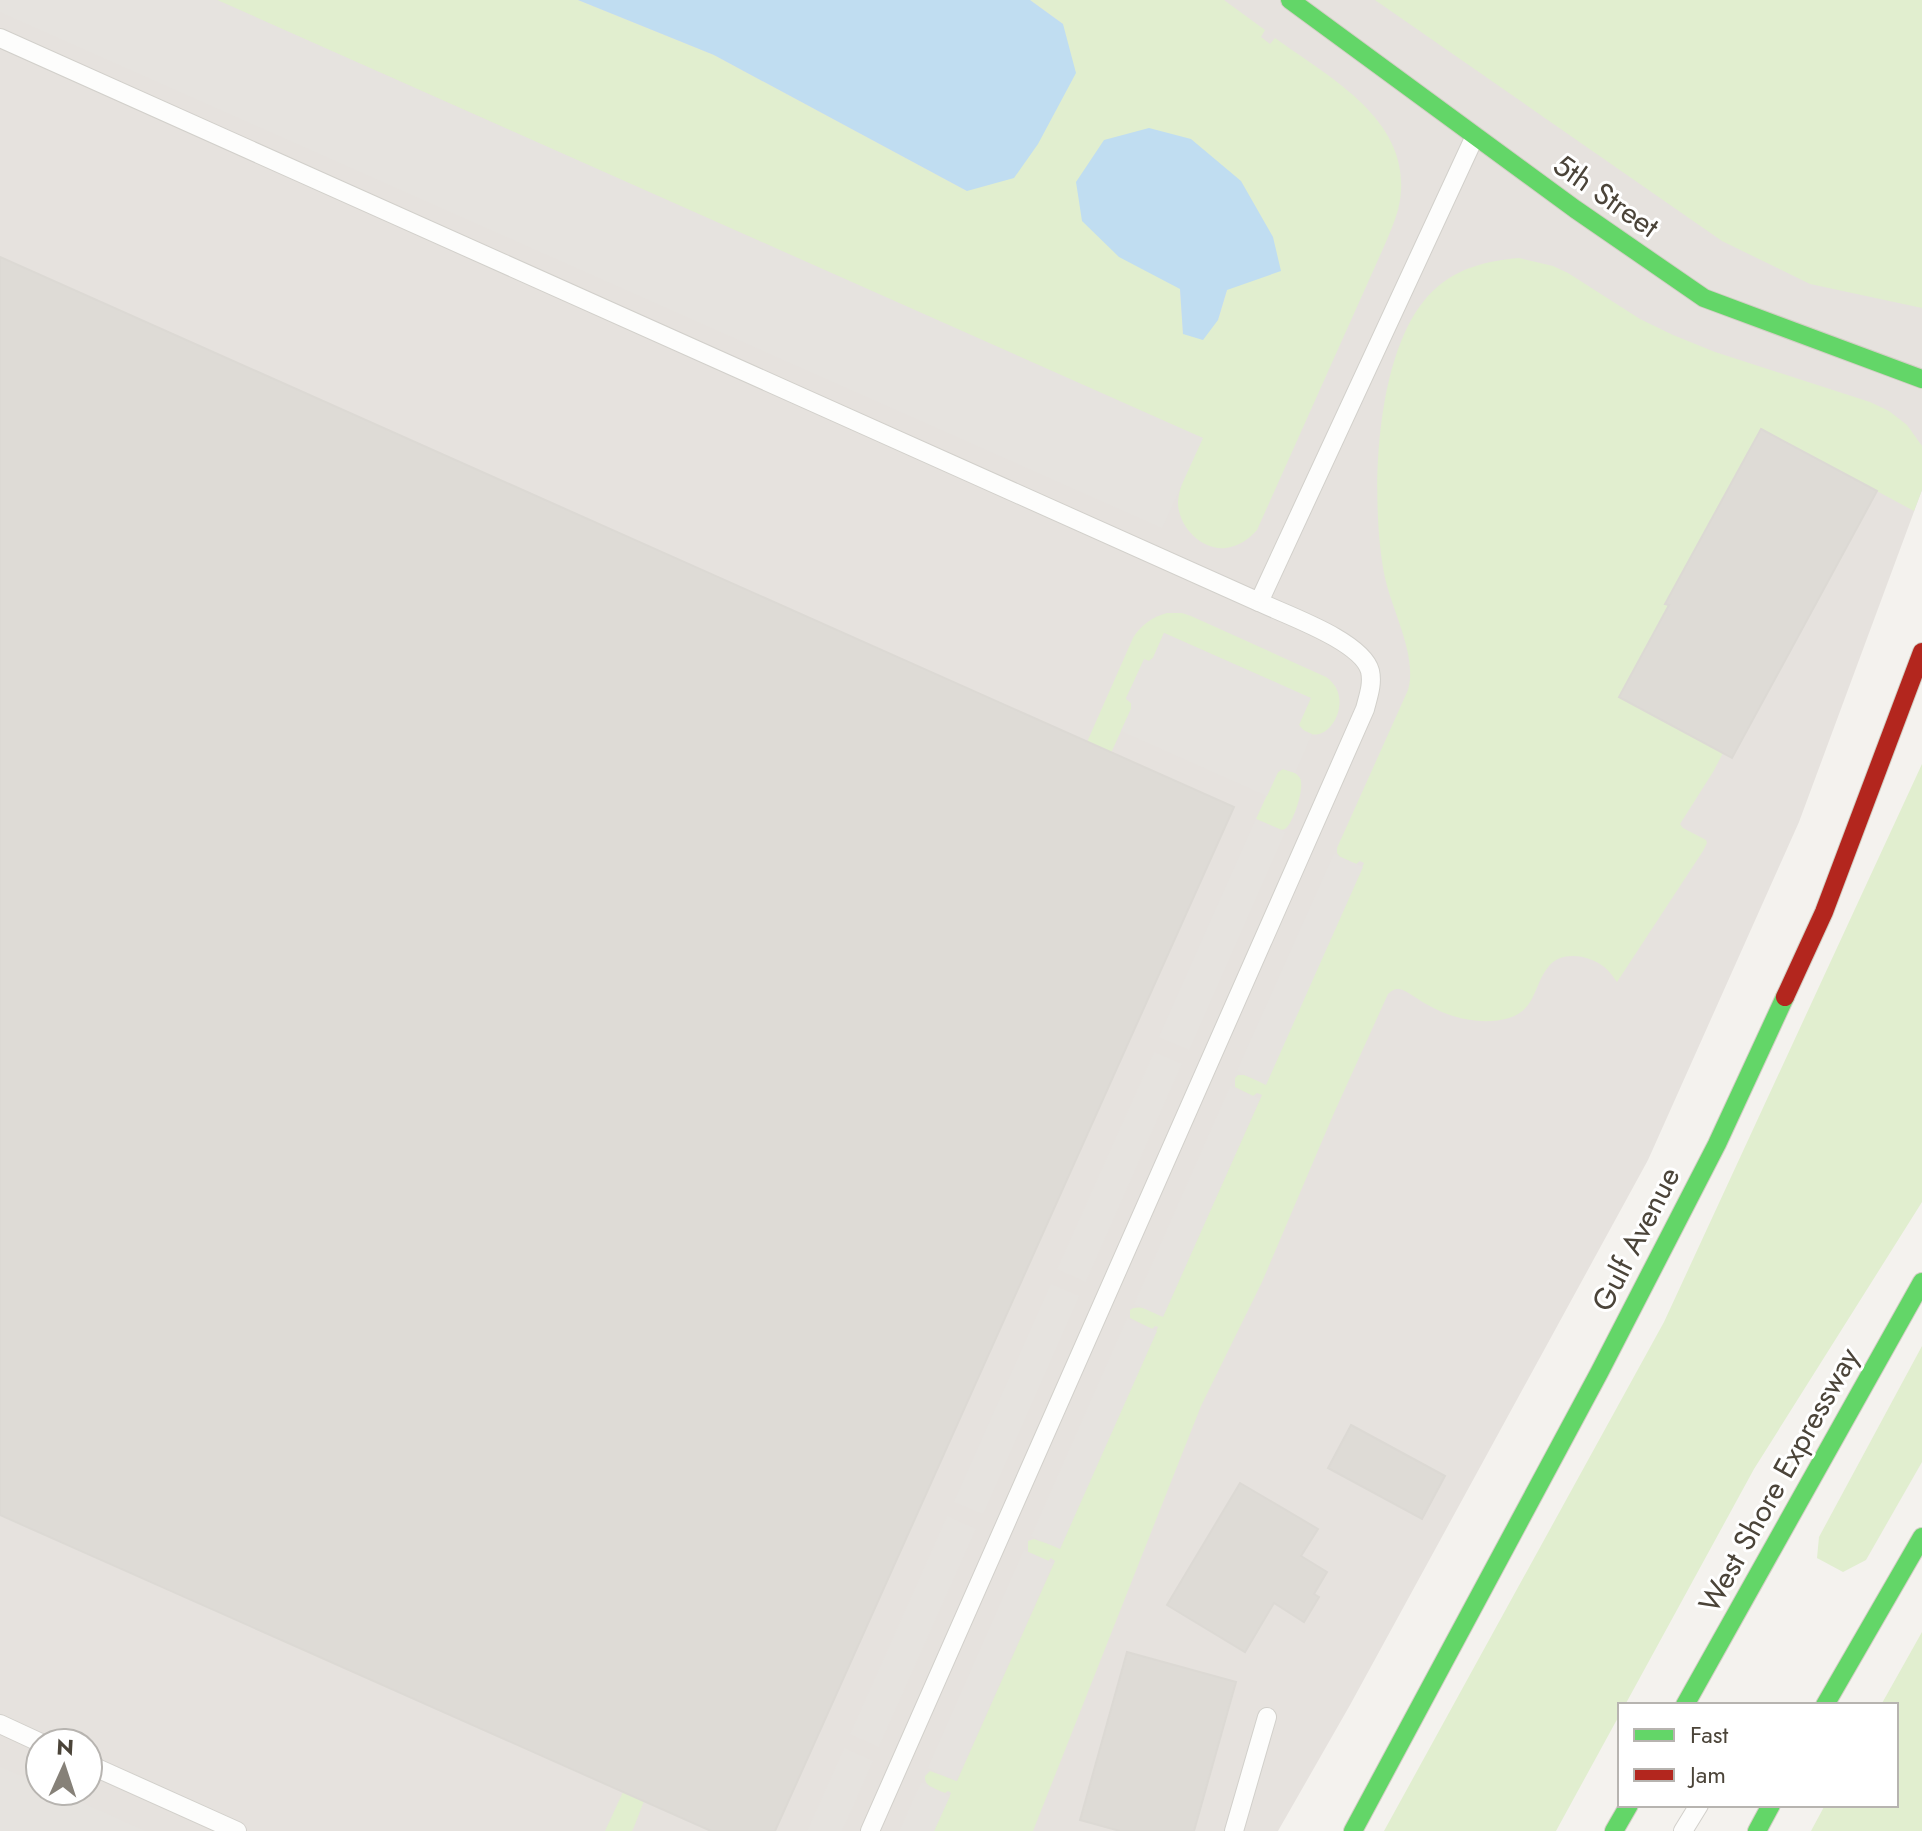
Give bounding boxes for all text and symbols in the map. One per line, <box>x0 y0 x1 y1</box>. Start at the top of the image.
street label: 5th Street <box>1545 143 1669 248</box>
street label: Gulf Avenue <box>1581 1159 1690 1318</box>
street label: West Shore Expressway <box>1688 1339 1870 1620</box>
legend <box>1618 1703 1898 1807</box>
text: Fast <box>1690 1717 1728 1752</box>
north arrow <box>24 1727 104 1807</box>
text: N <box>55 1731 75 1763</box>
text: Jam <box>1687 1757 1726 1792</box>

